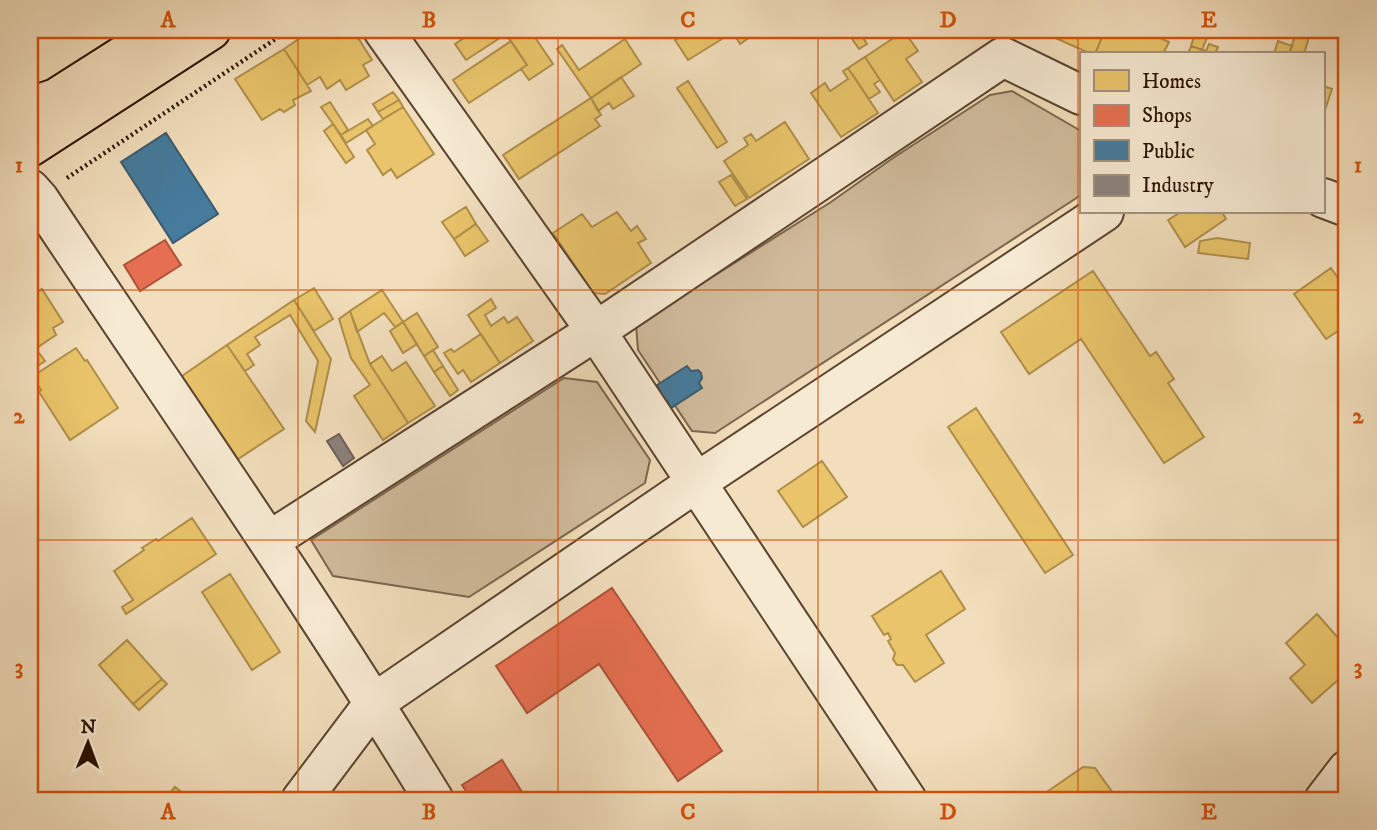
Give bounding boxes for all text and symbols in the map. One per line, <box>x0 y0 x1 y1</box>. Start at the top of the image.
text: A <box>160 6 177 35</box>
text: B <box>422 6 436 35</box>
text: C <box>680 6 696 35</box>
text: D <box>939 6 957 35</box>
text: E <box>1201 6 1217 35</box>
legend <box>1080 52 1324 214</box>
text: Homes <box>1142 69 1201 95</box>
text: Shops <box>1142 103 1192 129</box>
text: Public <box>1142 139 1195 165</box>
text: 1 <box>15 151 23 180</box>
text: 1 <box>1354 151 1362 180</box>
text: Industry <box>1142 173 1215 199</box>
text: 2 <box>13 402 25 431</box>
text: 2 <box>1352 402 1364 431</box>
text: 3 <box>15 653 23 682</box>
text: 3 <box>1354 653 1362 682</box>
north arrow <box>52 708 122 778</box>
text: N <box>80 716 97 739</box>
text: A <box>160 798 177 827</box>
text: B <box>422 798 436 827</box>
text: C <box>680 798 696 827</box>
text: D <box>939 798 957 827</box>
text: E <box>1201 798 1217 827</box>

